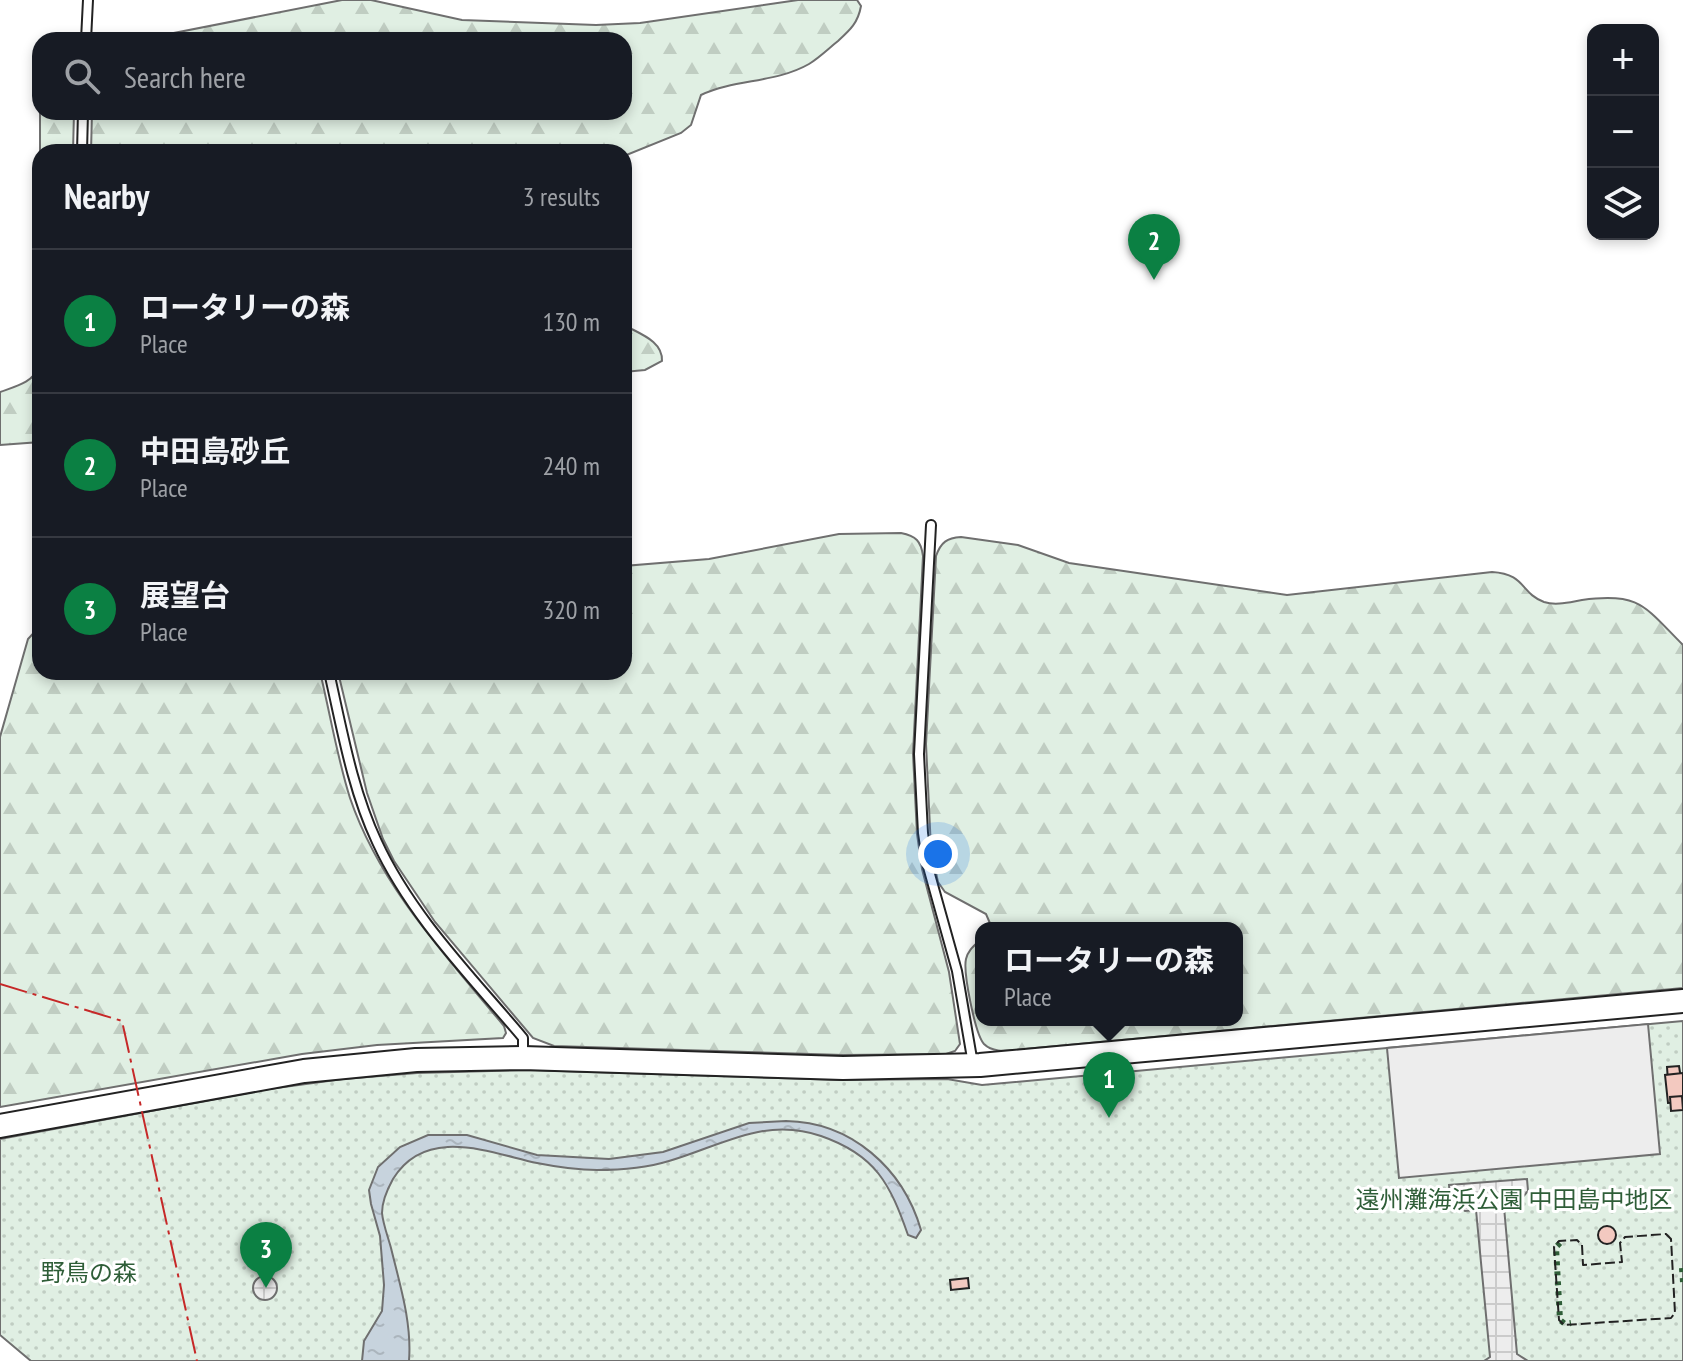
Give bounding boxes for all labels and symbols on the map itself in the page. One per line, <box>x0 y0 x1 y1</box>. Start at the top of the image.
pin: 2 <box>1128 214 1180 280</box>
your location <box>918 834 958 874</box>
pin: 1 <box>1083 1052 1135 1118</box>
park label: 遠州灘海浜公園 中田島中地区 <box>1355 1184 1673 1215</box>
pin: 3 <box>240 1222 292 1288</box>
park label: 野鳥の森 <box>41 1257 137 1288</box>

